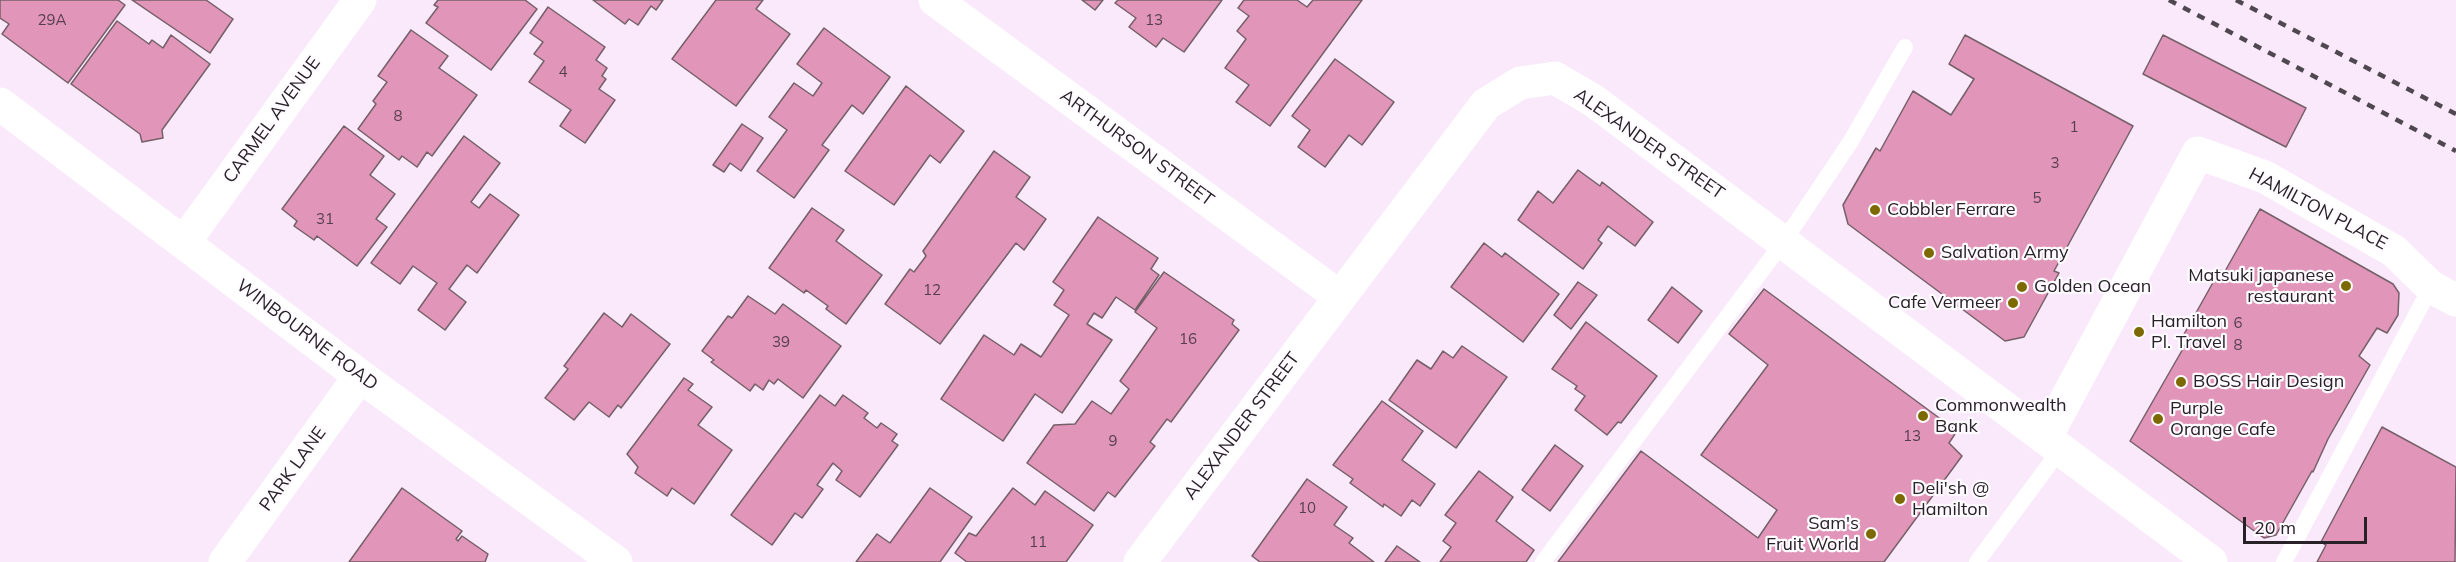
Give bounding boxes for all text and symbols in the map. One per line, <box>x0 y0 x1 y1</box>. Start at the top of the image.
house number: 29A <box>37 11 67 29</box>
house number: 13 <box>1145 11 1163 29</box>
street label: CARMEL AVENUE <box>219 53 325 187</box>
house number: 4 <box>559 63 567 81</box>
street label: ALEXANDER STREET <box>1570 84 1728 204</box>
street label: ARTHURSON STREET <box>1056 85 1218 211</box>
house number: 8 <box>394 107 402 125</box>
house number: 1 <box>2070 118 2078 136</box>
house number: 3 <box>2051 154 2059 172</box>
street label: HAMILTON PLACE <box>2245 163 2391 255</box>
house number: 5 <box>2033 189 2041 207</box>
place label: Cobbler Ferrare <box>1887 199 2015 221</box>
marker: Cobbler Ferrare <box>1868 203 1882 217</box>
house number: 31 <box>316 210 334 228</box>
place label: Salvation Army <box>1941 242 2069 264</box>
marker: Salvation Army <box>1922 246 1936 260</box>
place label: Matsuki japanese restaurant <box>2188 265 2334 308</box>
street label: WINBOURNE ROAD <box>232 275 382 395</box>
place label: Golden Ocean <box>2034 276 2151 298</box>
marker: Matsuki japanese restaurant <box>2339 279 2353 293</box>
marker: Golden Ocean <box>2015 280 2029 294</box>
house number: 12 <box>923 281 941 299</box>
place label: Cafe Vermeer <box>1888 292 2001 314</box>
marker: Cafe Vermeer <box>2006 296 2020 310</box>
place label: Hamilton Pl. Travel <box>2151 311 2227 354</box>
house number: 6 <box>2234 314 2242 332</box>
marker: Hamilton Pl. Travel <box>2132 325 2146 339</box>
house number: 16 <box>1179 330 1197 348</box>
house number: 39 <box>772 333 790 351</box>
house number: 8 <box>2234 336 2242 354</box>
street label: ALEXANDER STREET <box>1180 348 1304 504</box>
place label: BOSS Hair Design <box>2193 371 2344 393</box>
marker: BOSS Hair Design <box>2174 375 2188 389</box>
place label: Commonwealth Bank <box>1935 395 2067 438</box>
place label: Purple Orange Cafe <box>2170 398 2275 440</box>
marker: Commonwealth Bank <box>1916 409 1930 423</box>
marker: Purple Orange Cafe <box>2151 412 2165 426</box>
street label: PARK LANE <box>255 423 331 515</box>
house number: 13 <box>1903 427 1921 445</box>
house number: 9 <box>1109 432 1117 450</box>
place label: Deli'sh @ Hamilton <box>1912 478 1989 520</box>
marker: Deli'sh @ Hamilton <box>1893 492 1907 506</box>
house number: 10 <box>1298 499 1316 517</box>
scale bar <box>2246 505 2370 543</box>
place label: Sam's Fruit World <box>1766 513 1859 556</box>
text: 20 m <box>2254 516 2296 539</box>
marker: Sam's Fruit World <box>1864 527 1878 541</box>
house number: 11 <box>1029 533 1047 551</box>

